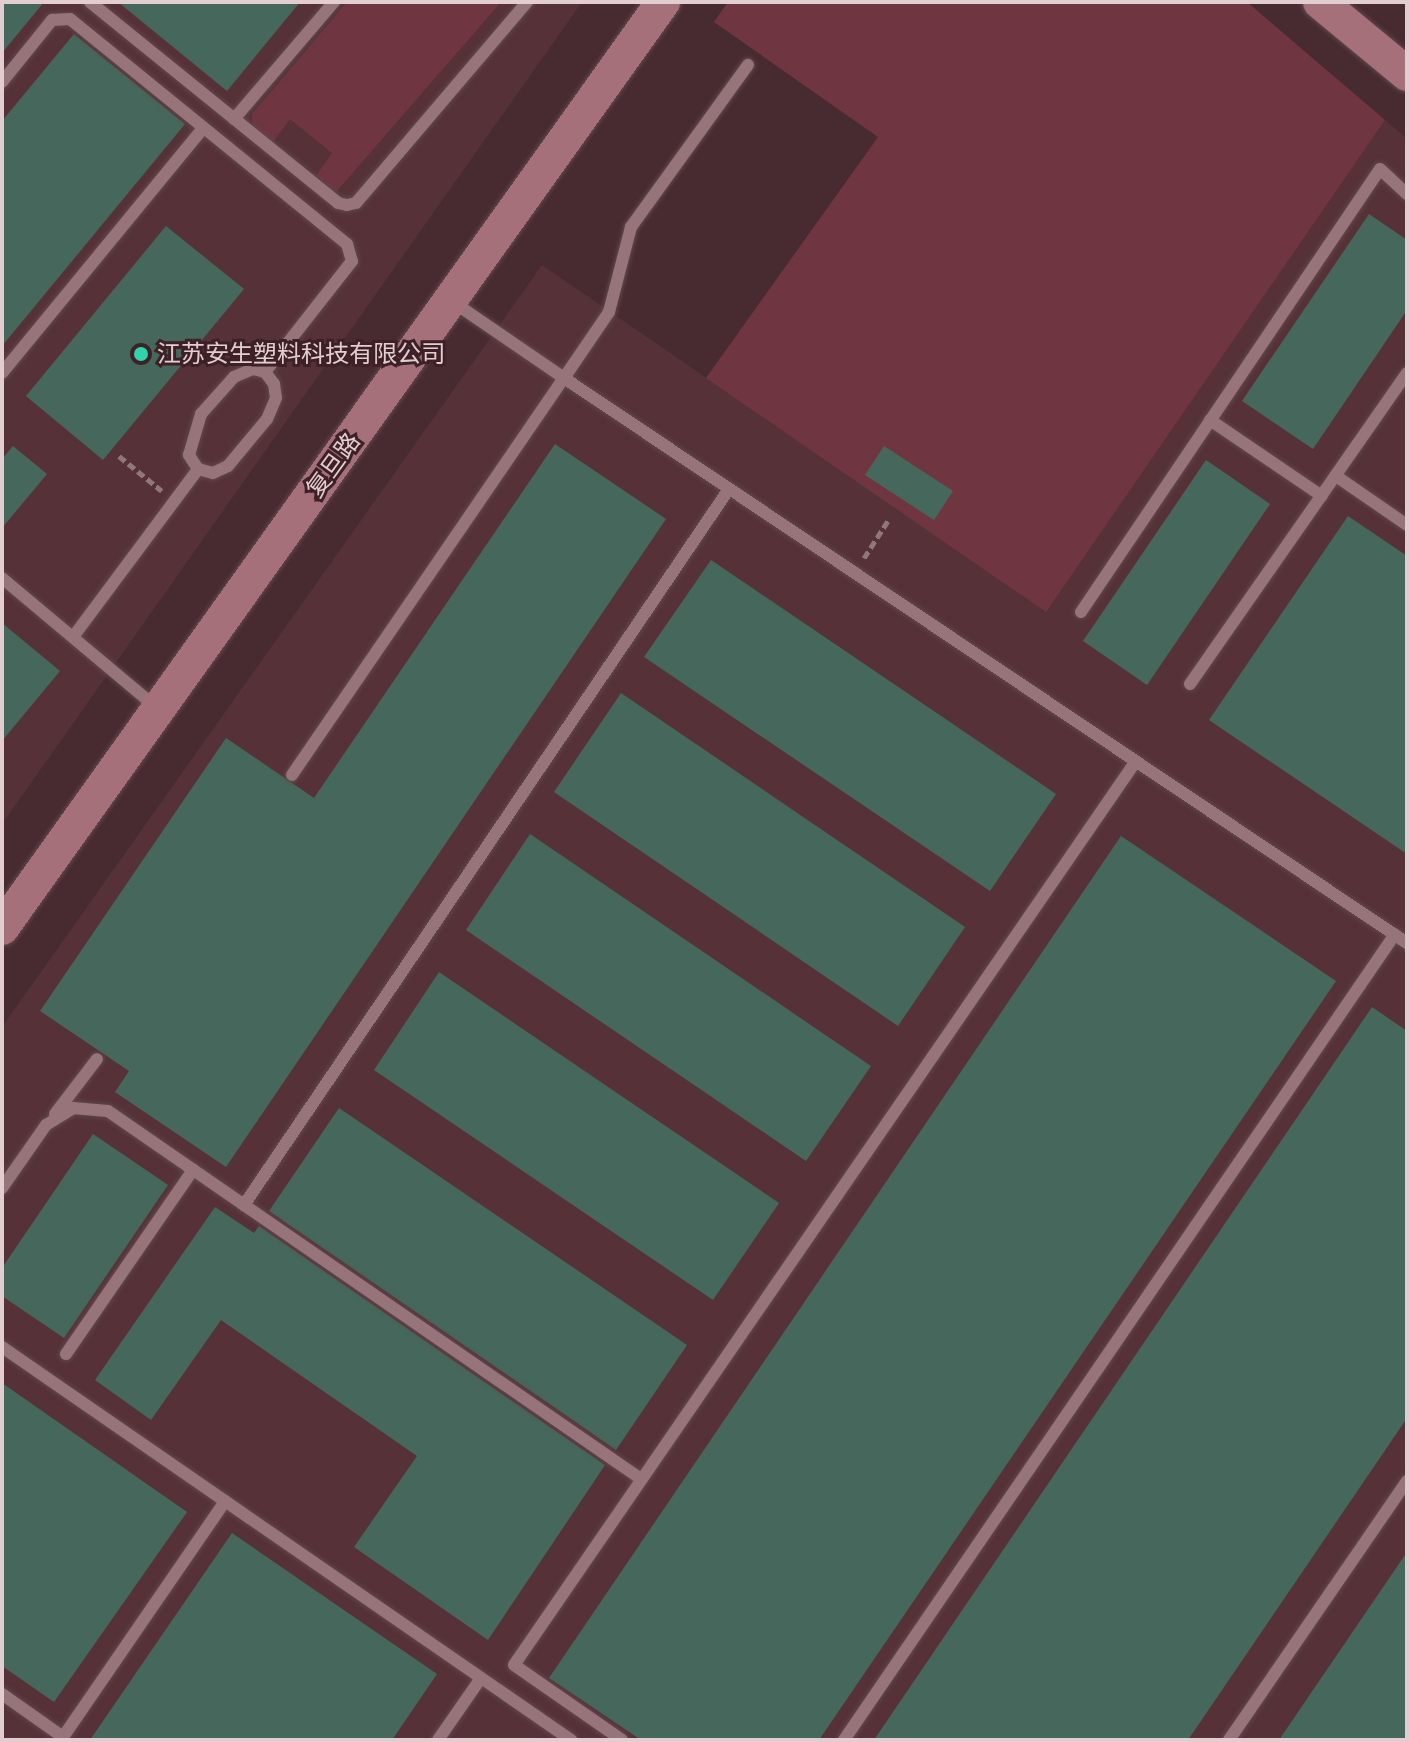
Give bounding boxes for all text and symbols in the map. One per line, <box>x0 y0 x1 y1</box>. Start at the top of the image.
place label: 江苏安生塑料科技有限公司 <box>157 340 445 368</box>
marker: 江苏安生塑料科技有限公司 <box>132 345 150 363</box>
street label: 复旦路 <box>300 427 366 503</box>

